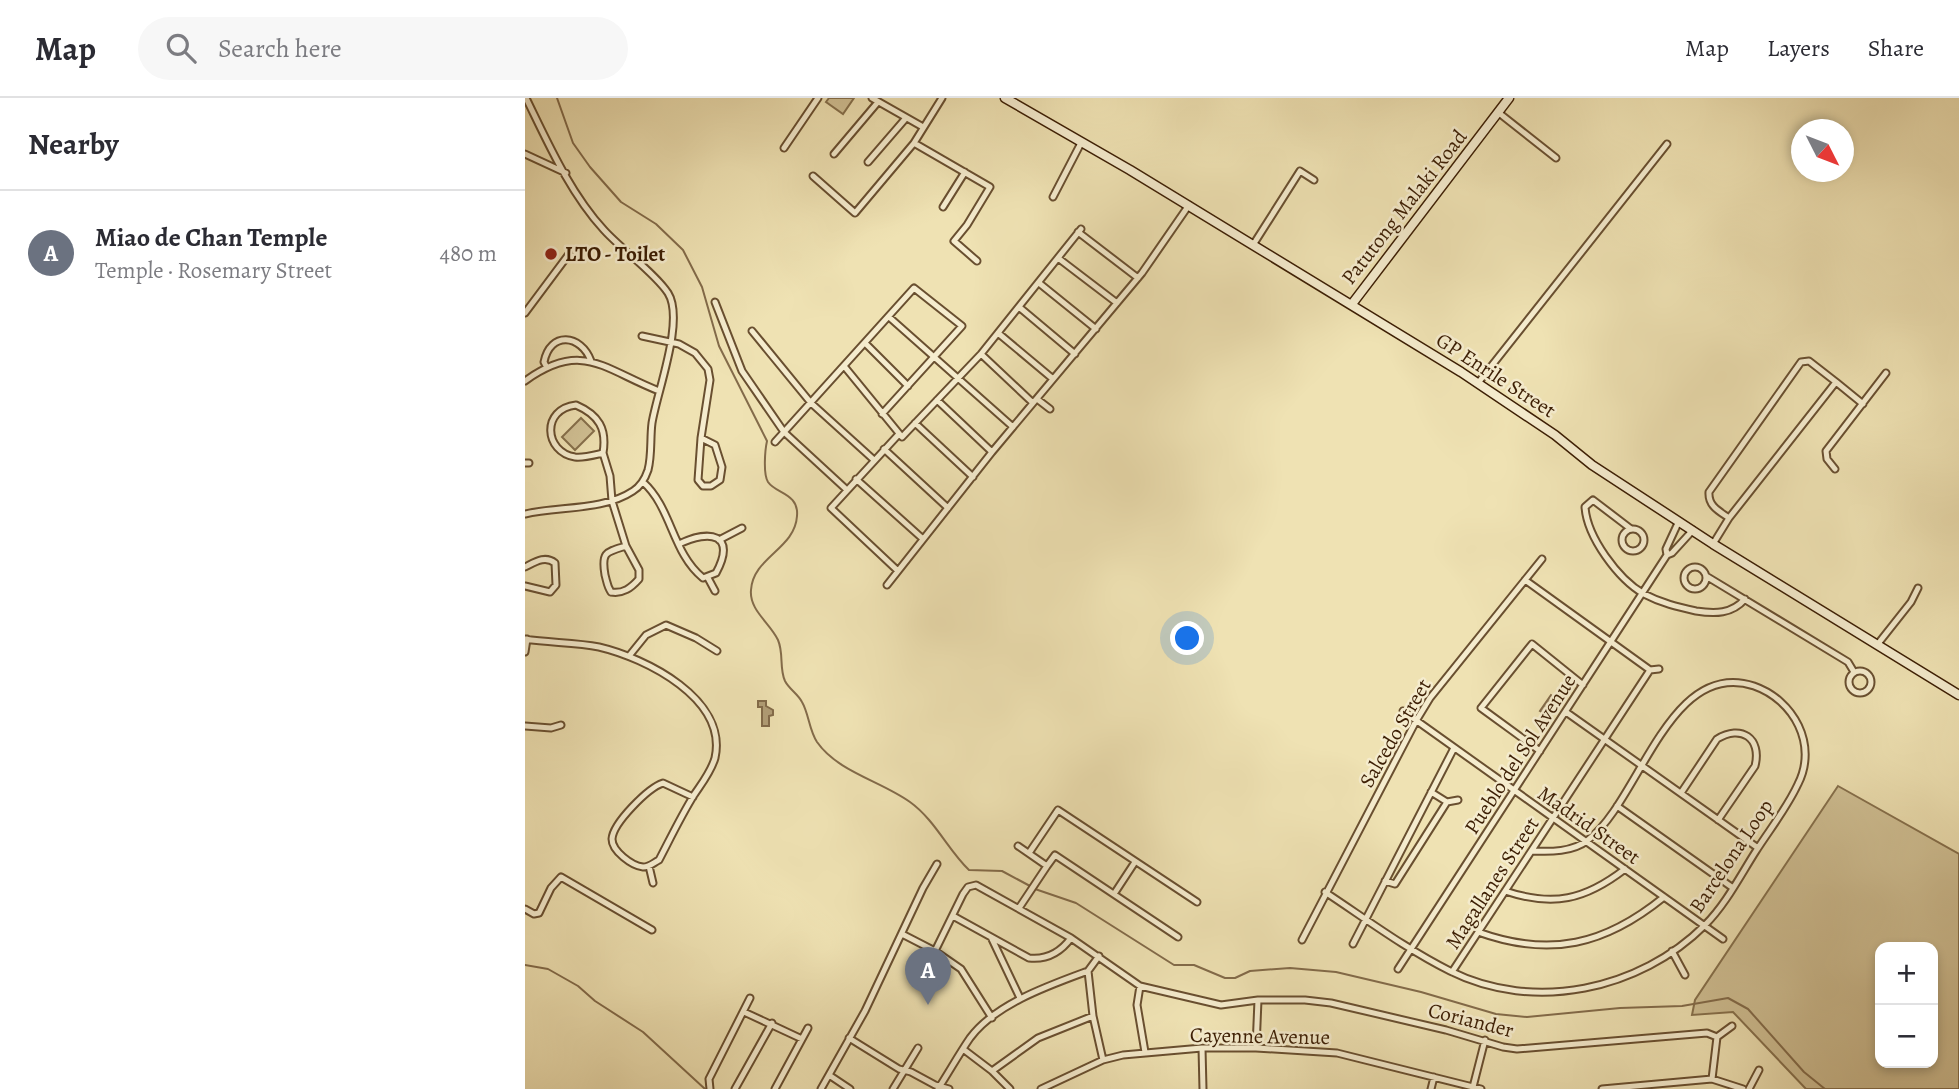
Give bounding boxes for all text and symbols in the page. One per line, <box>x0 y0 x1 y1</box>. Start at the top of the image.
search box <box>138 17 628 80</box>
text: Map <box>35 26 96 71</box>
icon: search <box>162 29 200 67</box>
text: Search here <box>218 31 342 66</box>
text: Map <box>1685 32 1729 64</box>
text: Layers <box>1767 32 1830 64</box>
text: Share <box>1868 32 1924 64</box>
north arrow <box>1791 119 1854 182</box>
street label: Patutong Malaki Road <box>1335 123 1474 290</box>
text: Nearby <box>28 124 119 164</box>
text: Miao de Chan Temple <box>95 220 327 255</box>
text: A <box>44 238 58 269</box>
text: 480 m <box>439 238 497 269</box>
place label: LTO - Toilet <box>565 240 665 268</box>
marker: LTO - Toilet <box>543 246 559 262</box>
text: Temple · Rosemary Street <box>95 255 332 286</box>
street label: GP Enrile Street <box>1431 326 1561 424</box>
your location <box>1170 621 1204 655</box>
street label: Pueblo del Sol Avenue <box>1458 669 1582 839</box>
street label: Salcedo Street <box>1353 673 1437 792</box>
street label: Madrid Street <box>1532 779 1646 871</box>
street label: Barcelona Loop <box>1683 794 1779 918</box>
street label: Magallanes Street <box>1439 811 1545 955</box>
map controls <box>1875 942 1938 1068</box>
button: + <box>1875 942 1938 1005</box>
pin: A <box>905 947 951 1005</box>
street label: Coriander <box>1425 996 1517 1044</box>
button: − <box>1875 1005 1938 1068</box>
street label: Cayenne Avenue <box>1190 1021 1330 1051</box>

